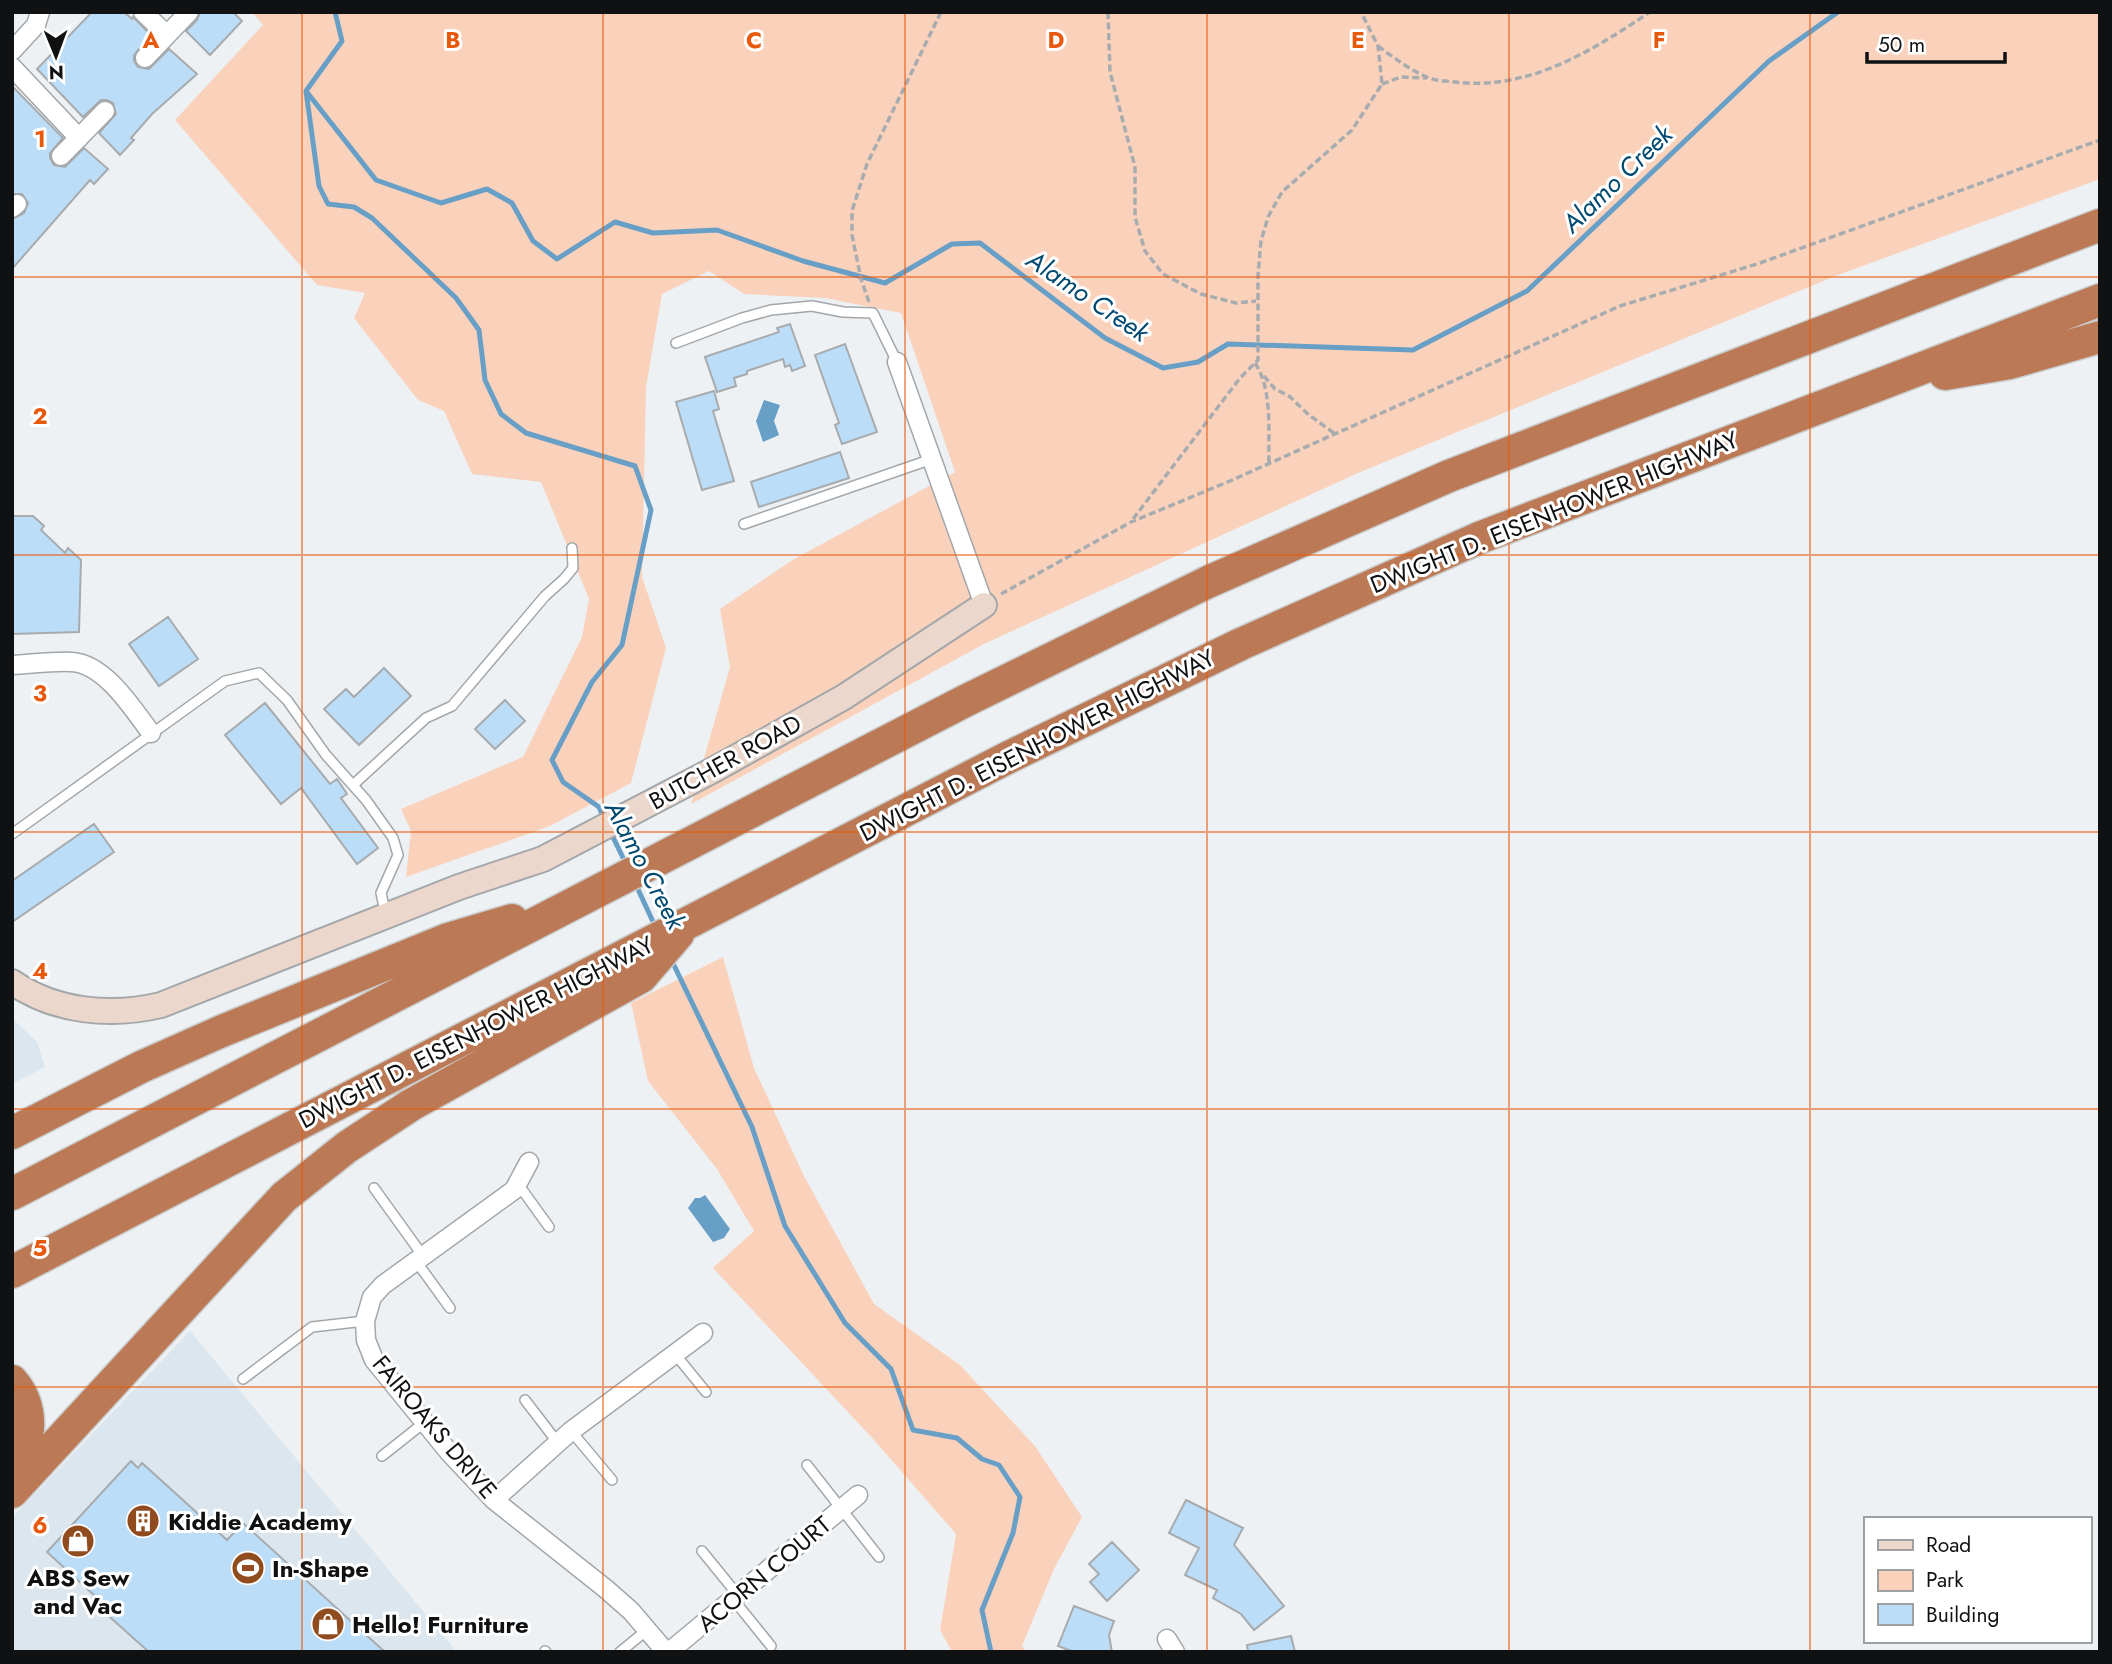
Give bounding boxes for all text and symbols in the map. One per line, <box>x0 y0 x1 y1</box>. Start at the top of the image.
north arrow <box>21 21 91 91</box>
scale bar <box>1867 21 2005 65</box>
text: A <box>142 23 160 57</box>
text: B <box>445 23 461 57</box>
text: C <box>746 23 762 57</box>
text: D <box>1048 23 1065 57</box>
text: E <box>1351 23 1365 57</box>
text: F <box>1653 23 1665 57</box>
text: 50 m <box>1878 30 1925 60</box>
text: N <box>49 59 64 86</box>
water label: Alamo Creek <box>1552 115 1682 242</box>
text: 1 <box>34 122 46 156</box>
water label: Alamo Creek <box>1018 240 1159 352</box>
text: 2 <box>32 399 48 433</box>
street label: DWIGHT D. EISENHOWER HIGHWAY <box>1365 422 1744 602</box>
street label: DWIGHT D. EISENHOWER HIGHWAY <box>853 640 1221 850</box>
text: 3 <box>33 676 47 710</box>
street label: BUTCHER ROAD <box>642 706 808 818</box>
water label: Alamo Creek <box>595 793 696 938</box>
street label: DWIGHT D. EISENHOWER HIGHWAY <box>292 927 660 1137</box>
text: 4 <box>32 954 48 988</box>
text: 5 <box>33 1231 47 1265</box>
street label: FAIROAKS DRIVE <box>364 1348 506 1506</box>
building icon: Kiddie Academy <box>124 1502 162 1540</box>
place label: Kiddie Academy <box>168 1504 352 1539</box>
text: 6 <box>32 1508 48 1542</box>
street label: ACORN COURT <box>690 1508 838 1640</box>
legend <box>1864 1517 2091 1643</box>
shop icon: ABS Sew and Vac <box>59 1522 97 1560</box>
text: Road <box>1926 1530 1971 1560</box>
sports icon: In-Shape <box>229 1549 267 1587</box>
place label: In-Shape <box>272 1551 369 1586</box>
place label: ABS Sew and Vac <box>26 1560 130 1623</box>
text: Park <box>1926 1565 1964 1595</box>
text: Building <box>1926 1600 1999 1630</box>
shop icon: Hello! Furniture <box>309 1605 347 1643</box>
place label: Hello! Furniture <box>352 1607 529 1642</box>

